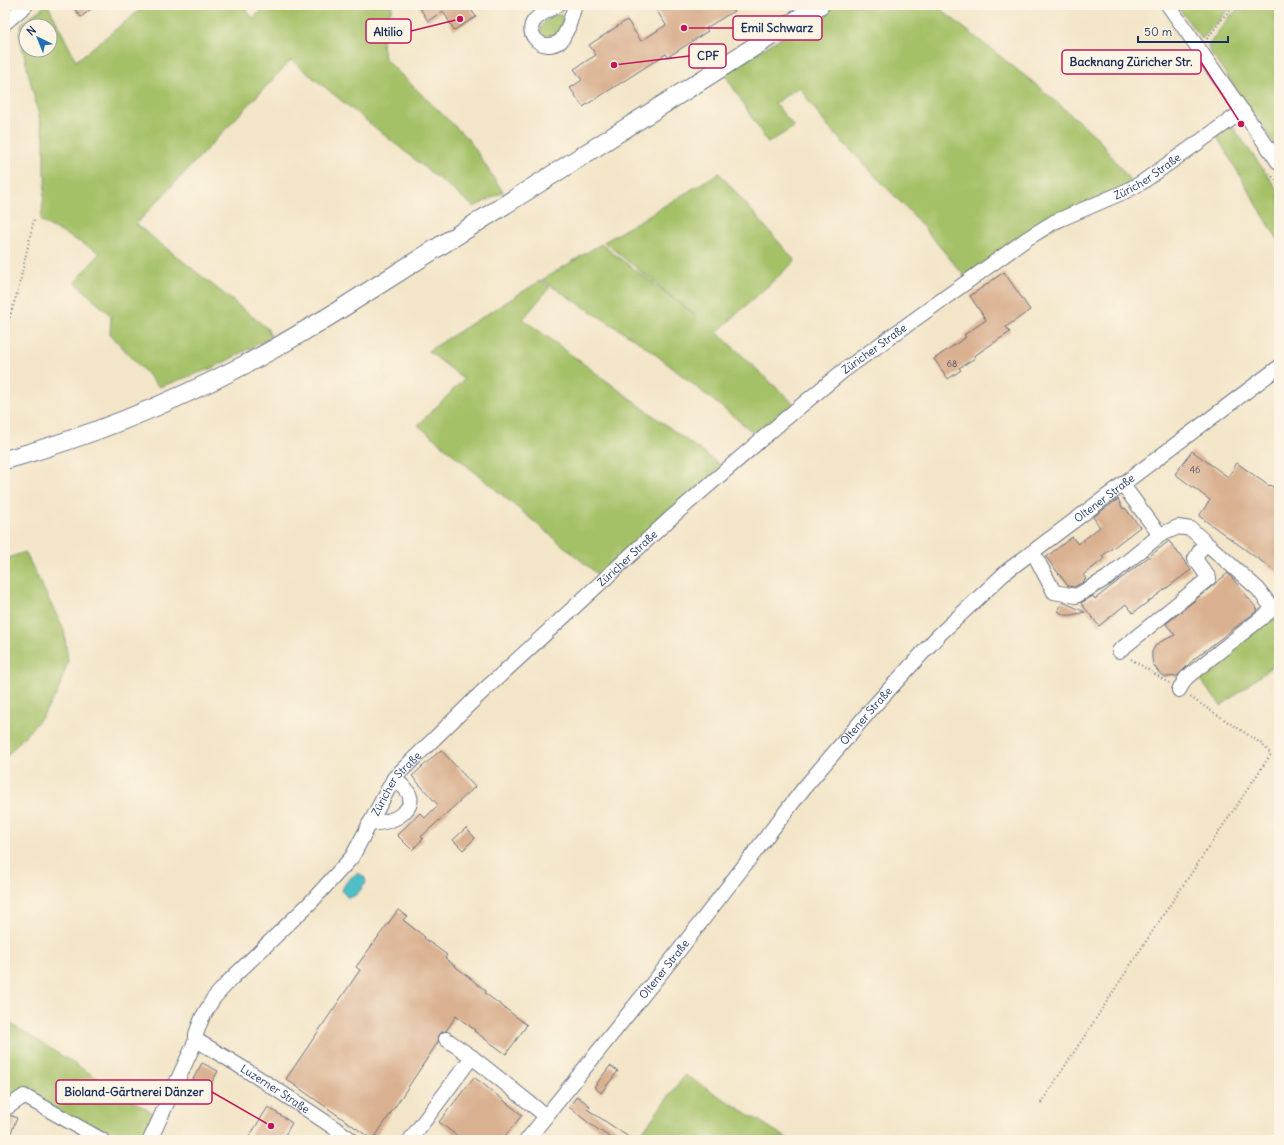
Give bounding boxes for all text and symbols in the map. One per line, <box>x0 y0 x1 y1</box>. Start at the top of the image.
callout: Emil Schwarz <box>733 16 822 40</box>
north arrow <box>18 18 58 58</box>
scale bar <box>1138 18 1228 44</box>
callout: Altilio <box>366 19 411 43</box>
text: Emil Schwarz <box>741 20 813 35</box>
text: N <box>24 23 39 38</box>
text: Altilio <box>373 24 403 39</box>
text: 50 m <box>1144 24 1173 39</box>
callout: CPF <box>689 44 726 68</box>
text: CPF <box>697 48 719 63</box>
callout: Backnang Züricher Str. <box>1062 50 1201 74</box>
text: Backnang Züricher Str. <box>1070 54 1193 70</box>
street label: Züricher Straße <box>1112 150 1183 203</box>
street label: Züricher Straße <box>839 321 909 377</box>
house number: 68 <box>947 358 957 369</box>
house number: 46 <box>1190 464 1200 475</box>
street label: Oltener Straße <box>1071 471 1137 525</box>
street label: Züricher Straße <box>594 527 660 589</box>
street label: Oltener Straße <box>837 684 895 748</box>
street label: Züricher Straße <box>368 749 424 818</box>
street label: Oltener Straße <box>636 937 692 1002</box>
street label: Luzerner Straße <box>238 1061 312 1116</box>
callout: Bioland-Gärtnerei Dänzer <box>56 1080 212 1104</box>
text: Bioland-Gärtnerei Dänzer <box>64 1084 204 1099</box>

